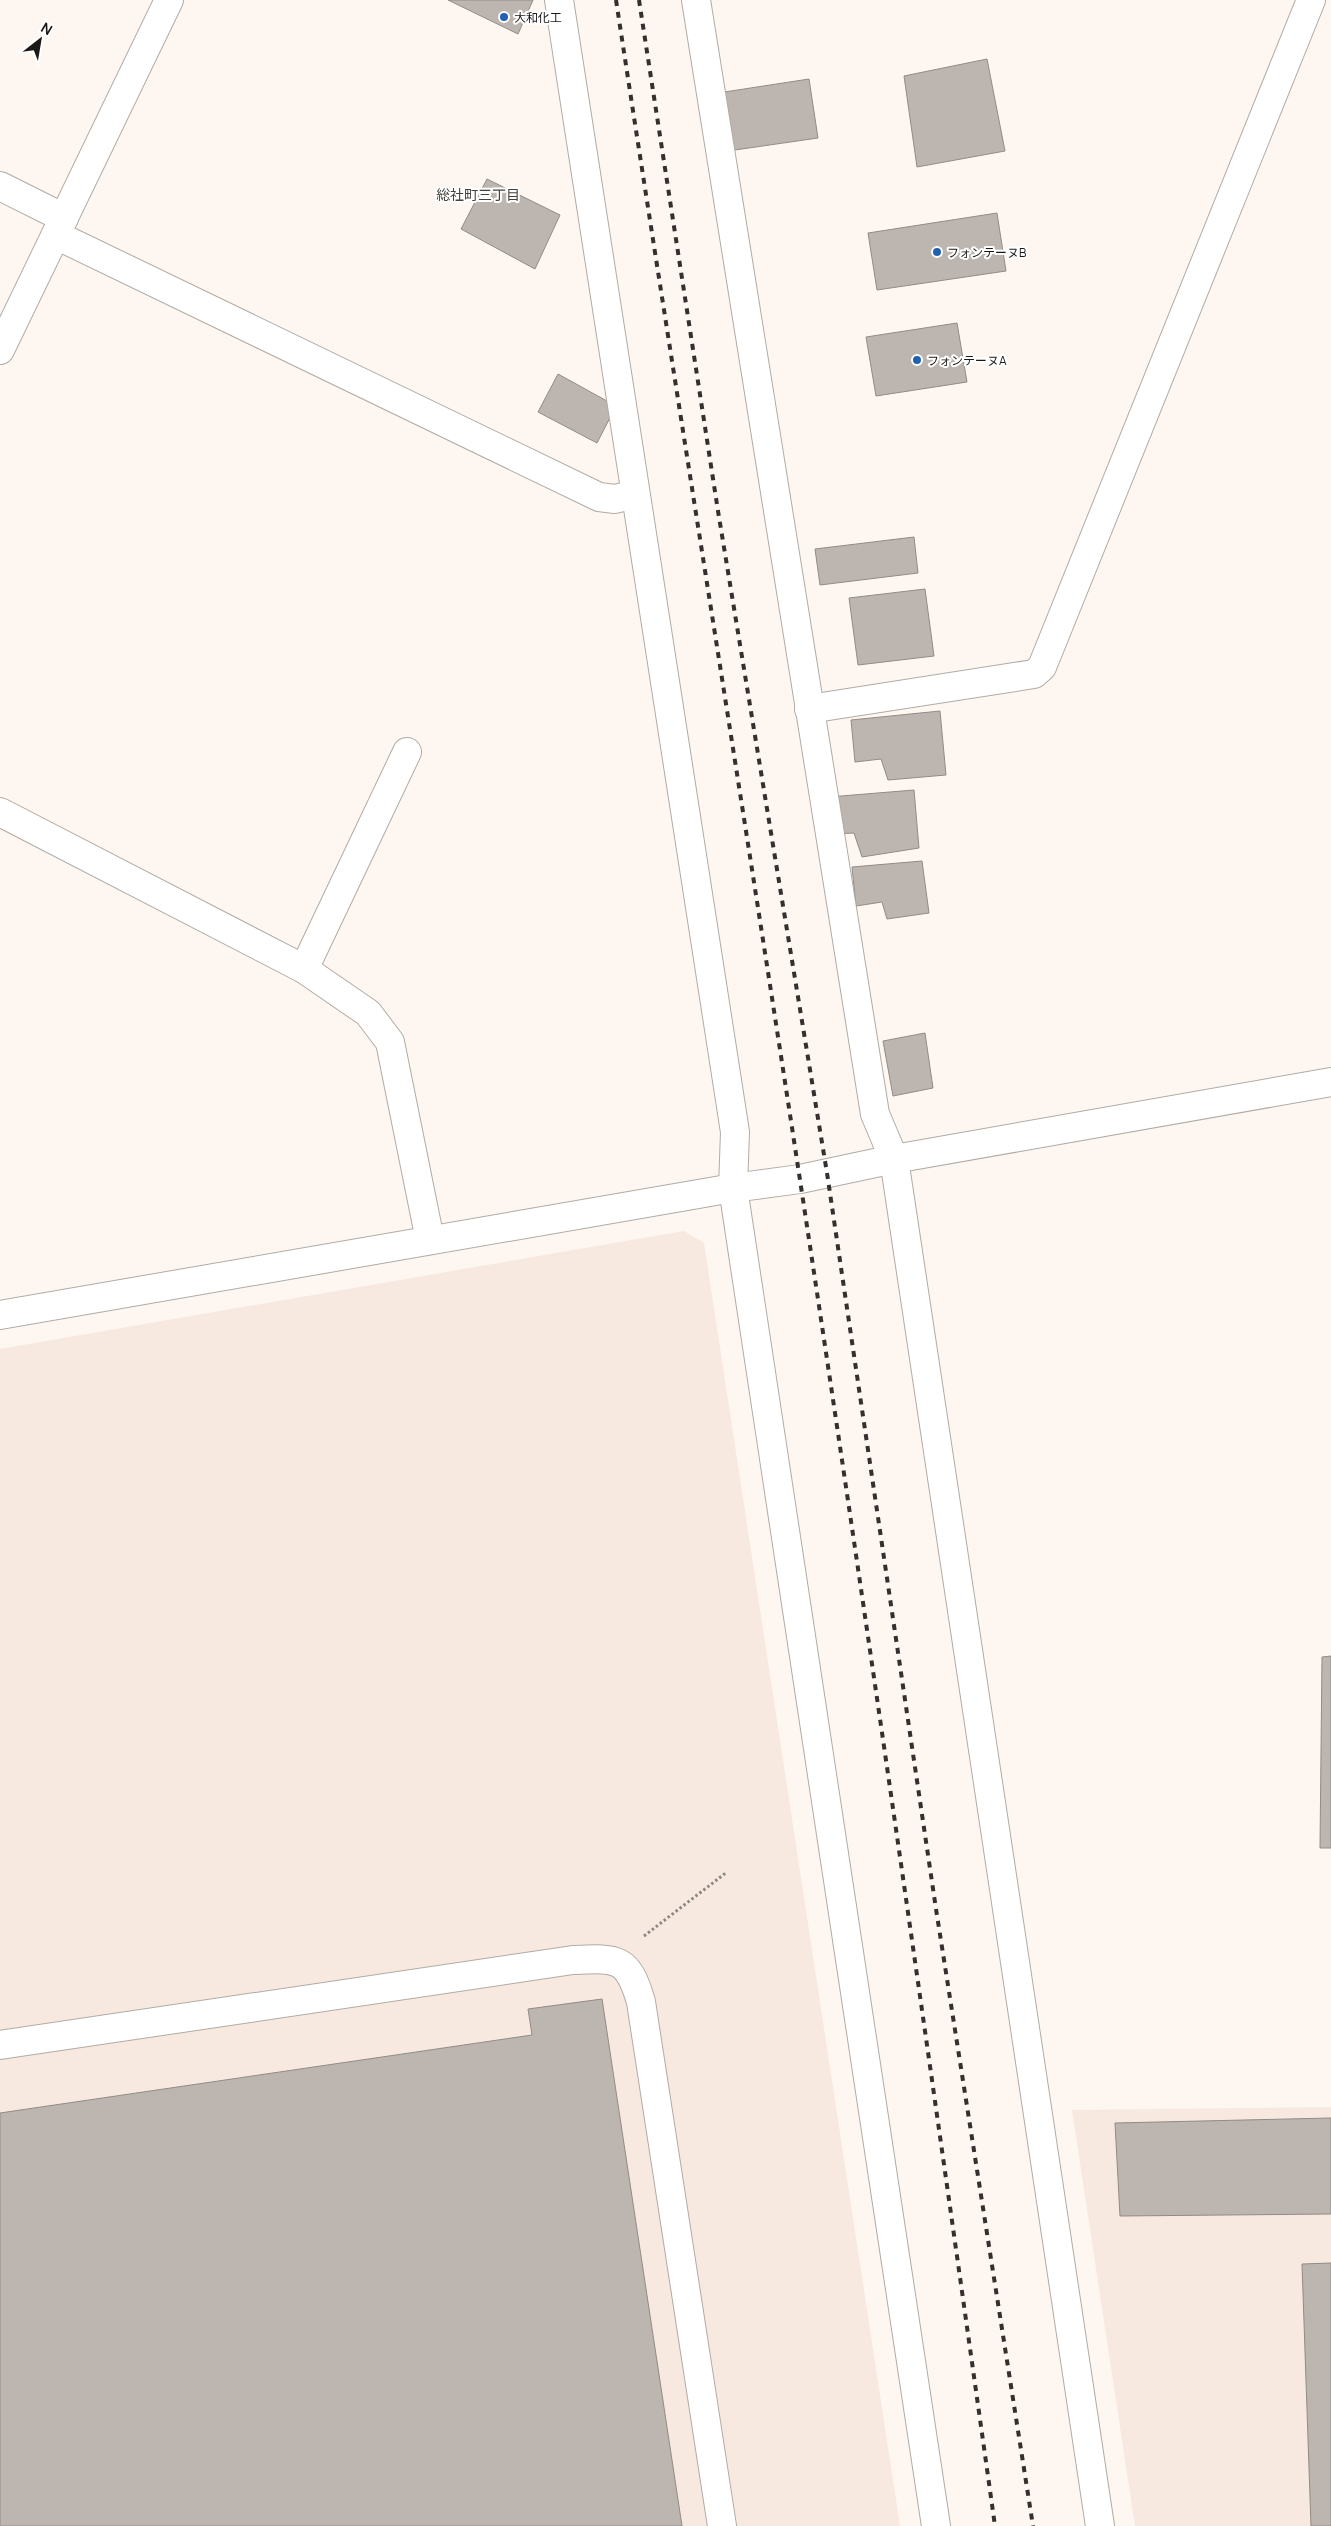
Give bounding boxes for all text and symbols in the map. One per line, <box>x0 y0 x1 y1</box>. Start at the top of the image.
place label: 大和化工 <box>514 9 562 26</box>
marker: 大和化工 <box>498 11 510 23</box>
north arrow <box>15 15 65 65</box>
text: N <box>38 18 56 39</box>
district label: 総社町三丁目 <box>436 185 520 204</box>
place label: フォンテーヌB <box>947 244 1026 261</box>
marker: フォンテーヌB <box>931 246 943 258</box>
place label: フォンテーヌA <box>927 352 1007 369</box>
marker: フォンテーヌA <box>911 354 923 366</box>

